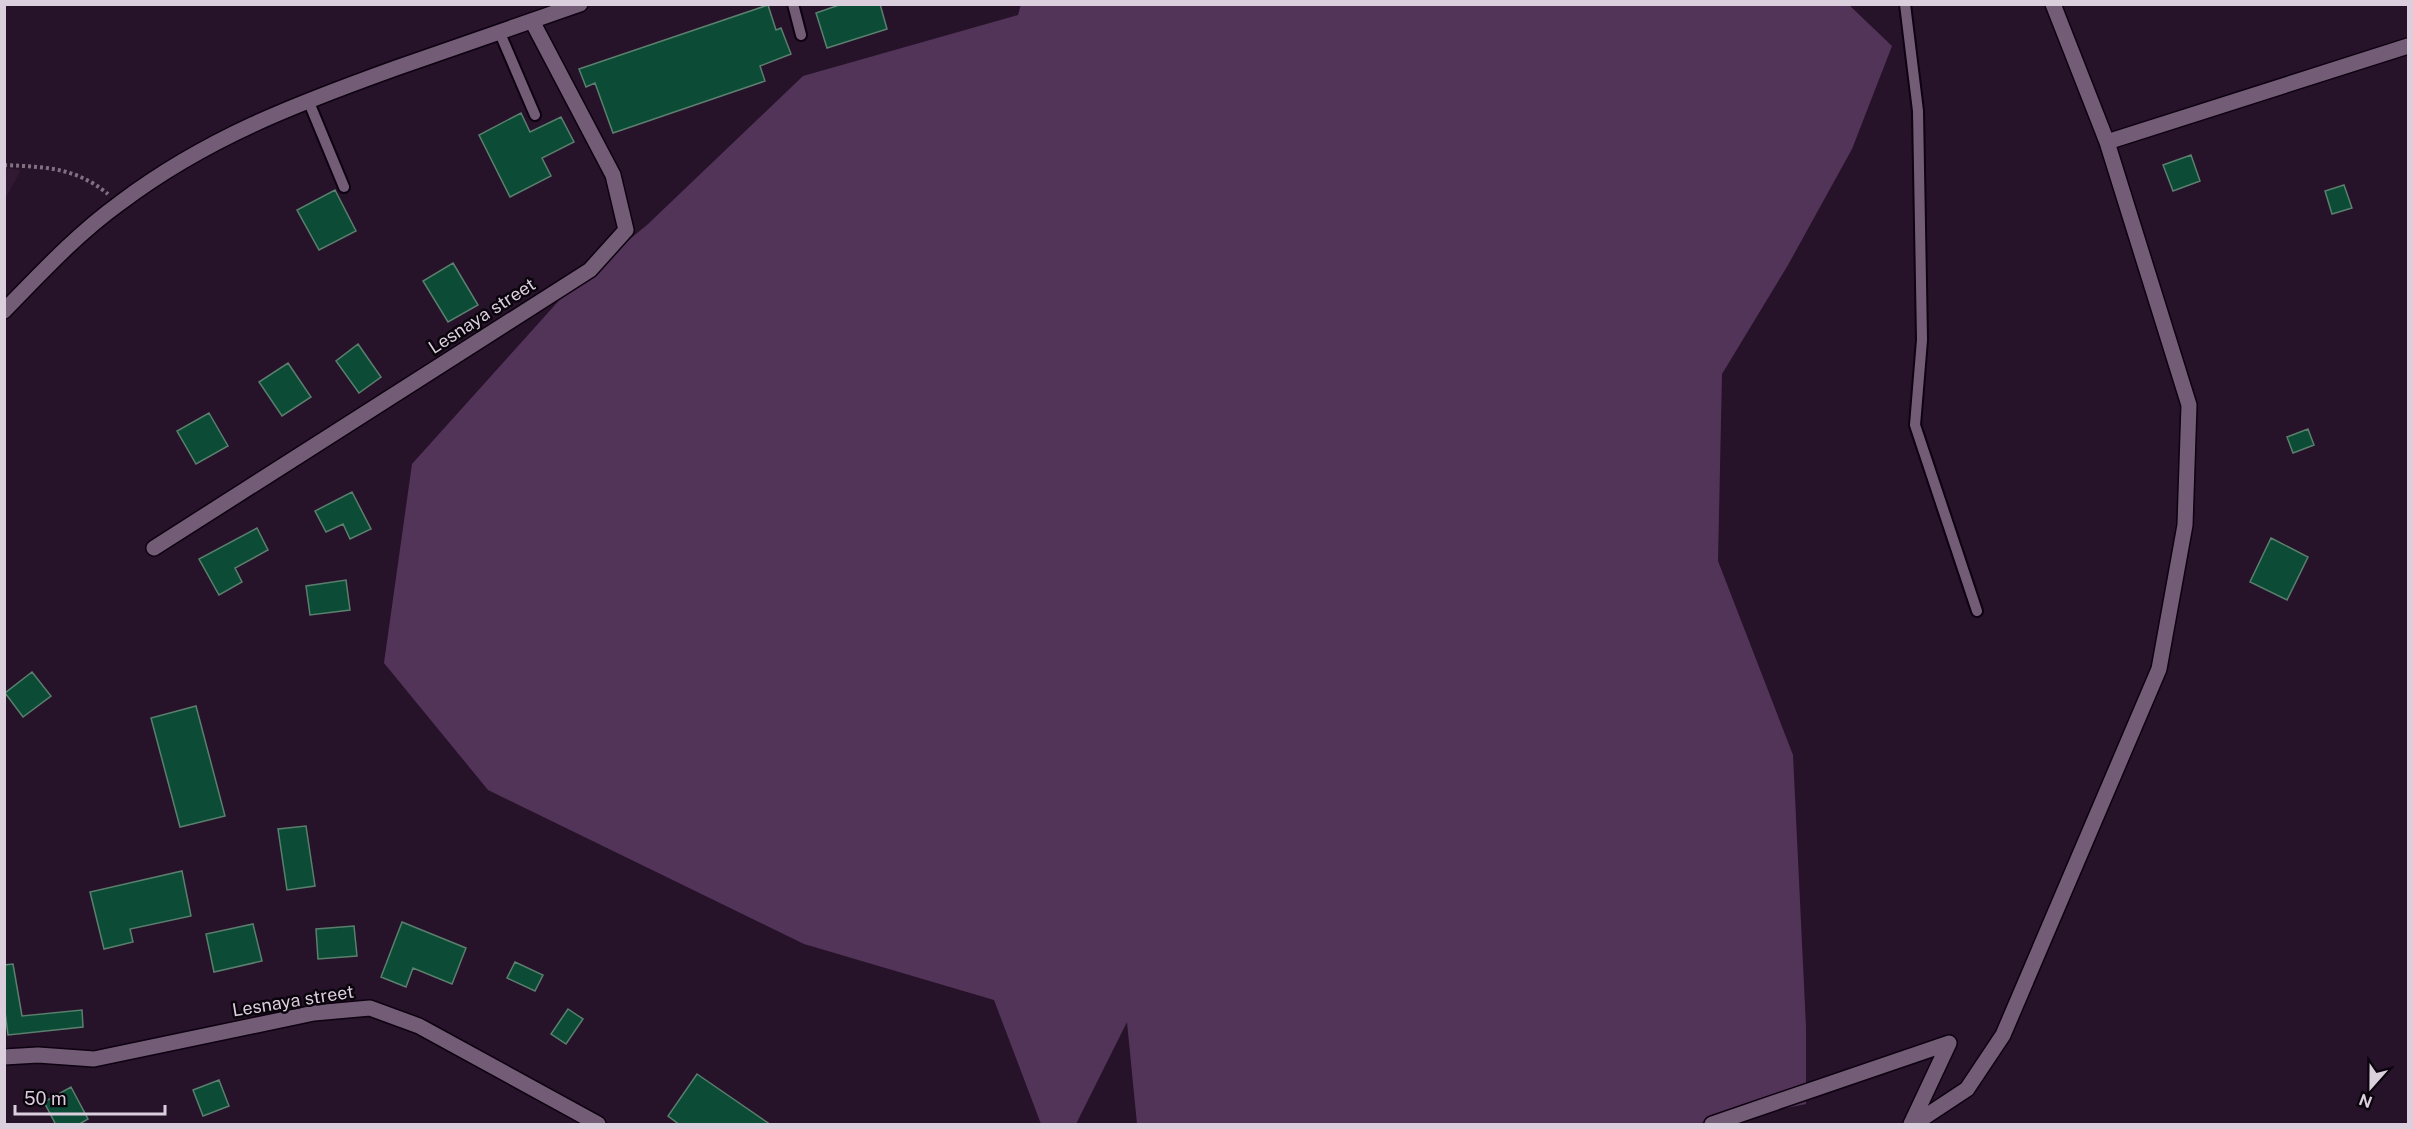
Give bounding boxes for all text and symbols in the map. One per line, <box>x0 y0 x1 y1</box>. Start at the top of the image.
street label: Lesnaya street <box>425 273 539 358</box>
street label: Lesnaya street <box>231 981 355 1020</box>
north arrow <box>2341 1057 2401 1117</box>
scale bar <box>15 1078 165 1116</box>
text: 50 m <box>24 1088 67 1109</box>
text: N <box>2357 1089 2375 1112</box>

